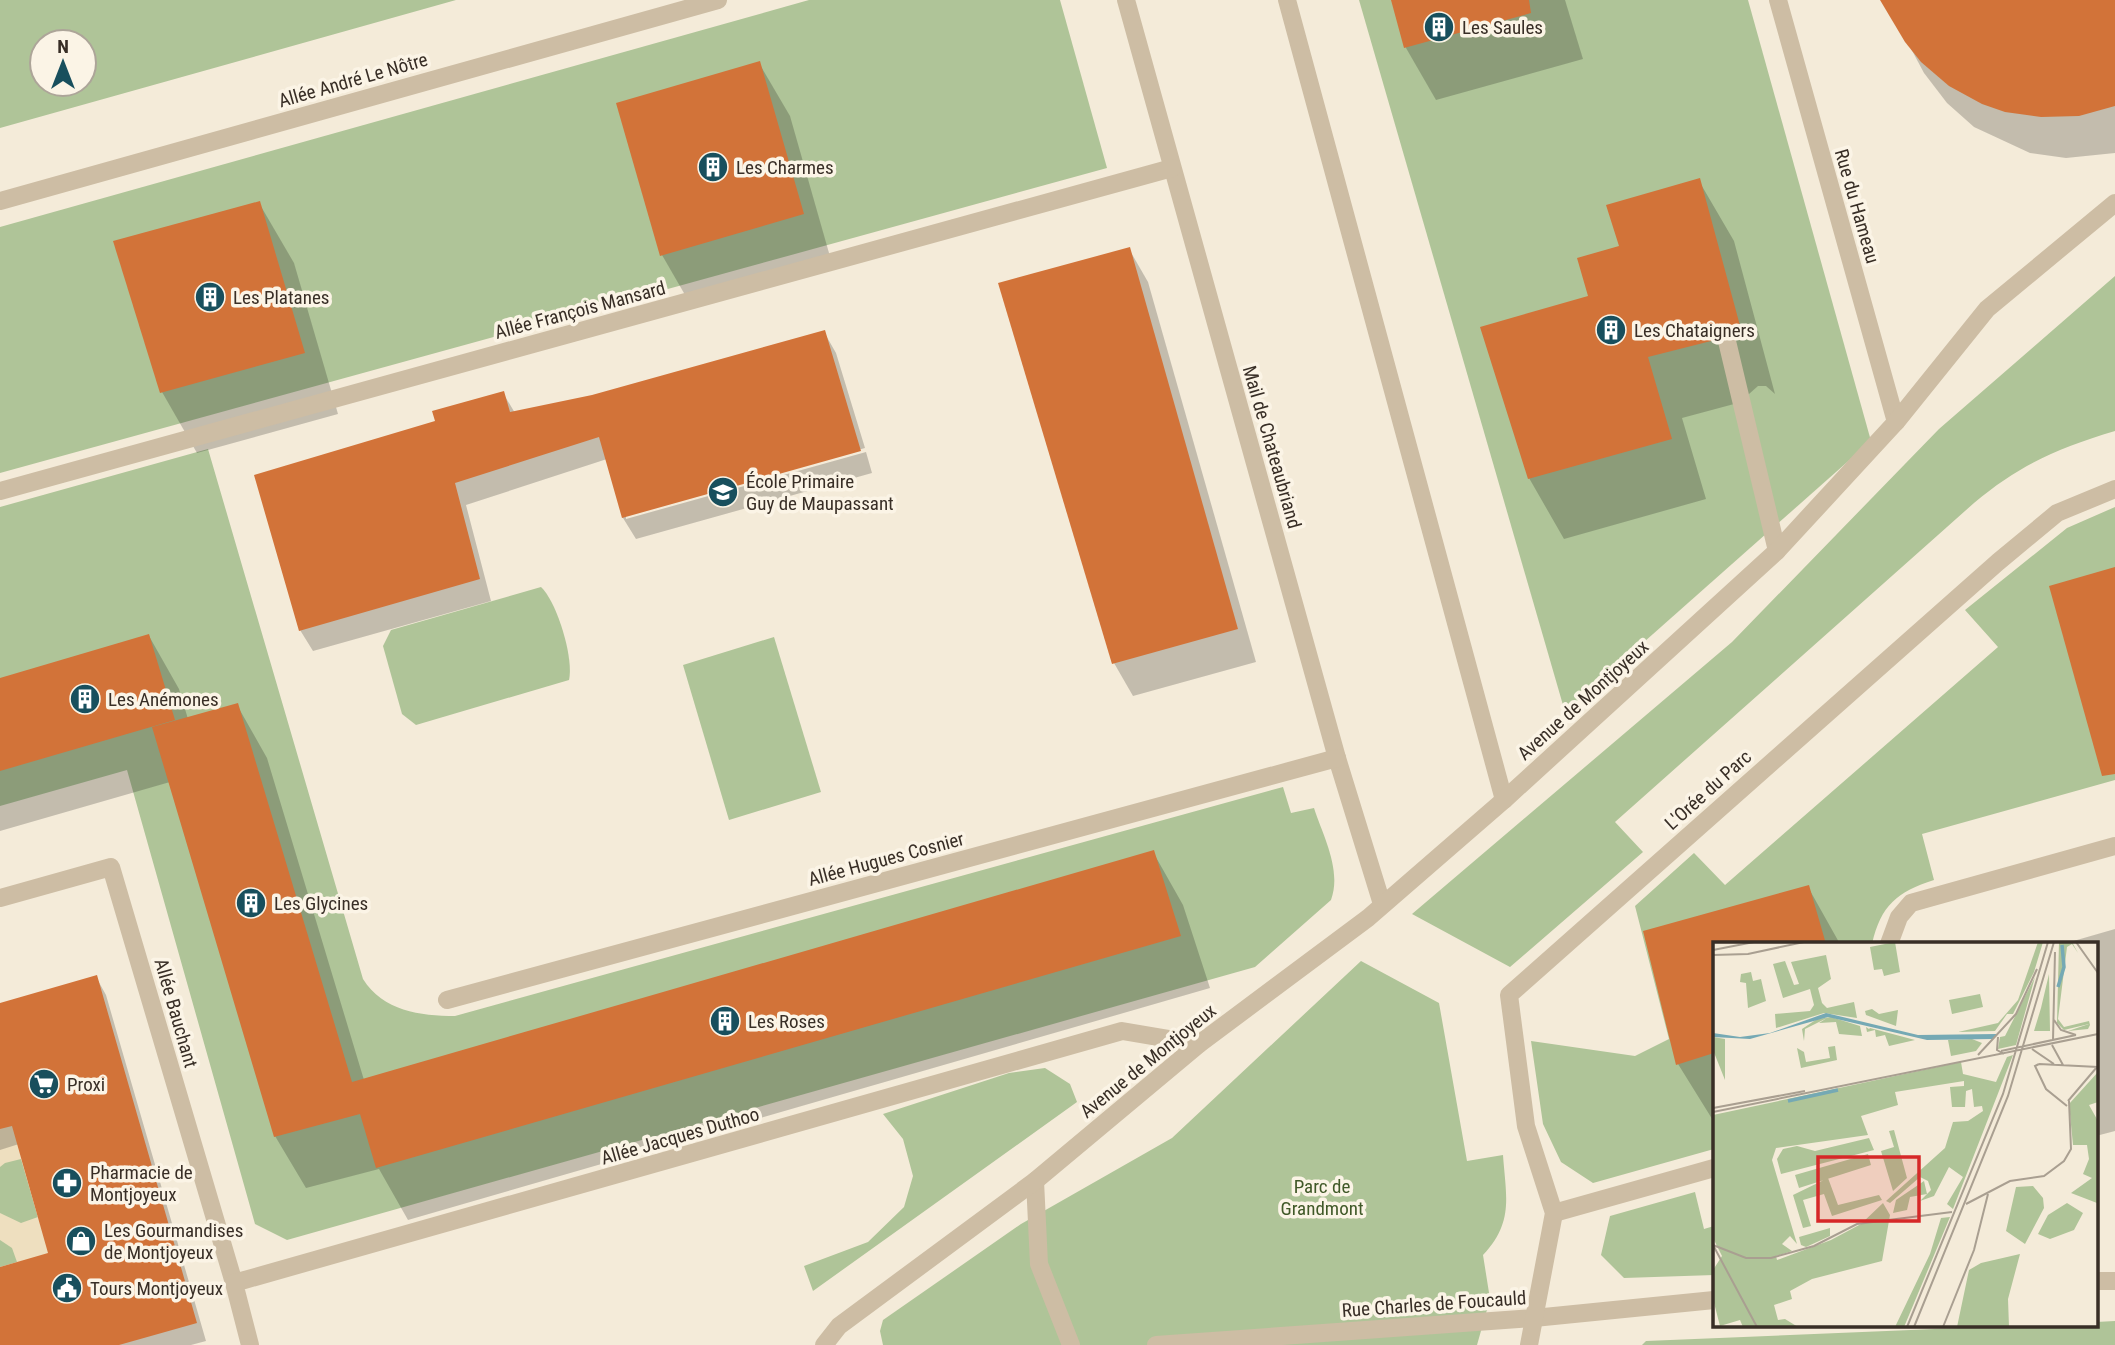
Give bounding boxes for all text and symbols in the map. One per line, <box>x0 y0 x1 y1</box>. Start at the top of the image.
building icon: Les Saules <box>1422 10 1456 44</box>
place label: Les Saules <box>1462 16 1543 39</box>
north arrow <box>28 28 98 98</box>
text: N <box>57 35 69 58</box>
street label: Allée André Le Nôtre <box>276 48 430 112</box>
street label: Rue du Hameau <box>1830 146 1884 266</box>
building icon: Les Charmes <box>696 150 730 184</box>
place label: Les Charmes <box>736 156 834 179</box>
street label: Allée François Mansard <box>492 276 668 344</box>
building icon: Les Platanes <box>193 280 227 314</box>
place label: Les Platanes <box>233 286 329 309</box>
building icon: Les Chataigners <box>1594 313 1628 347</box>
place label: Les Chataigners <box>1634 319 1755 342</box>
street label: Mail de Chateaubriand <box>1238 363 1306 531</box>
place label: École Primaire Guy de Maupassant <box>746 470 894 515</box>
school or university icon: École Primaire Guy de Maupassant <box>706 475 740 509</box>
street label: Avenue de Montjoyeux <box>1513 635 1653 765</box>
building icon: Les Anémones <box>68 682 102 716</box>
place label: Les Anémones <box>108 688 219 711</box>
street label: L'Orée du Parc <box>1660 745 1756 835</box>
street label: Allée Hugues Cosnier <box>805 827 967 891</box>
building icon: Les Glycines <box>234 886 268 920</box>
place label: Les Glycines <box>274 892 368 915</box>
inset map <box>1713 942 2098 1328</box>
street label: Allée Bauchant <box>149 956 203 1070</box>
street label: Avenue de Montjoyeux <box>1075 999 1221 1123</box>
building icon: Les Roses <box>708 1004 742 1038</box>
place label: Les Roses <box>748 1010 825 1033</box>
supermarket icon: Proxi <box>27 1067 61 1101</box>
place label: Proxi <box>67 1073 105 1096</box>
street label: Allée Jacques Duthoo <box>598 1102 762 1170</box>
place label: Pharmacie de Montjoyeux <box>90 1161 193 1206</box>
pharmacy icon: Pharmacie de Montjoyeux <box>50 1166 84 1200</box>
park label: Parc de Grandmont <box>1280 1175 1364 1220</box>
place label: Les Gourmandises de Montjoyeux <box>104 1219 243 1264</box>
shop icon: Les Gourmandises de Montjoyeux <box>64 1224 98 1258</box>
public building icon: Tours Montjoyeux <box>50 1271 84 1305</box>
place label: Tours Montjoyeux <box>90 1277 223 1300</box>
street label: Rue Charles de Foucauld <box>1341 1286 1527 1322</box>

